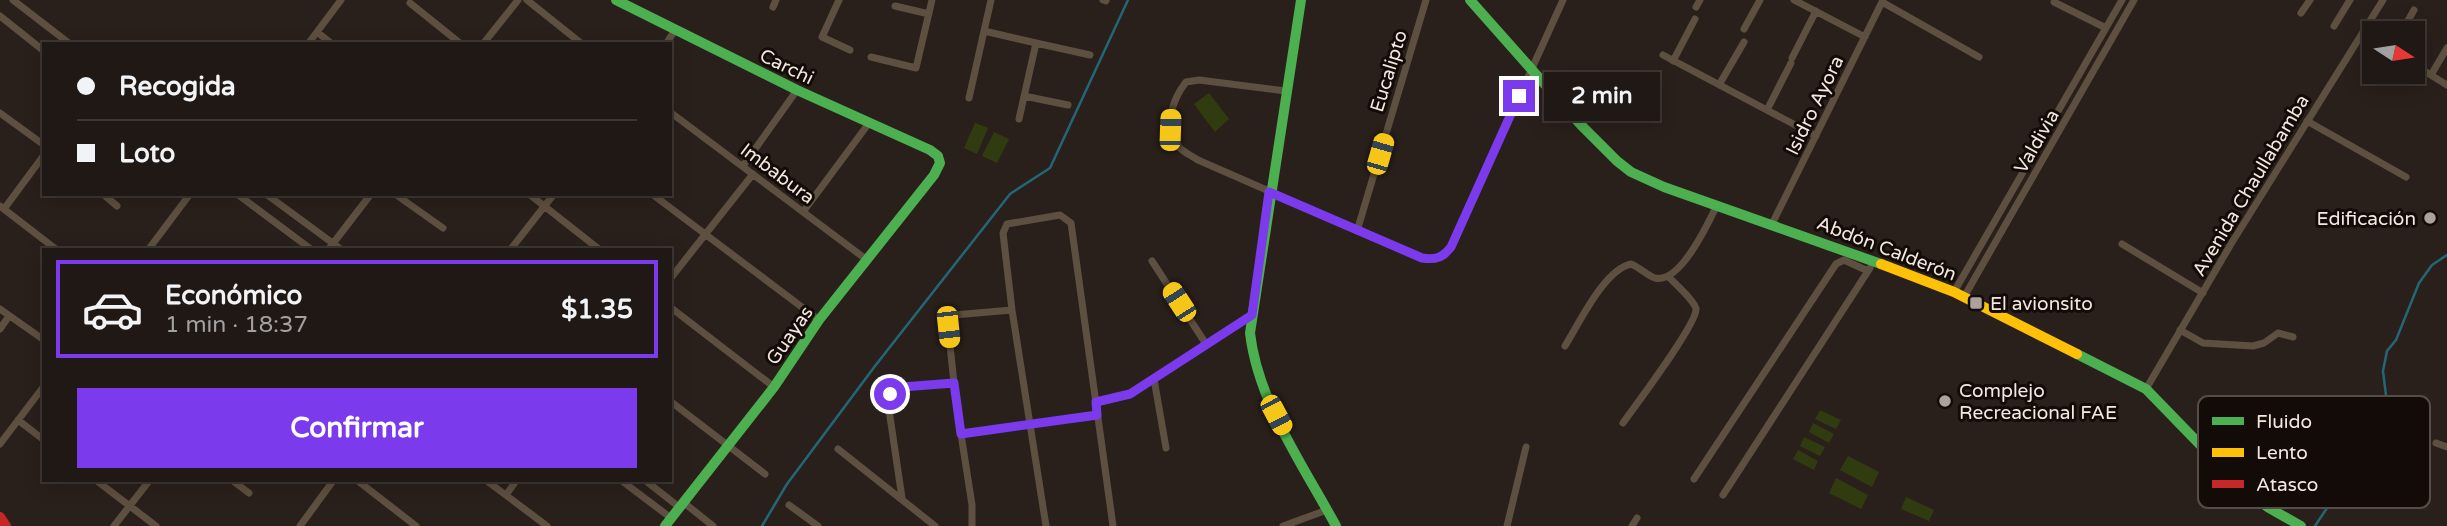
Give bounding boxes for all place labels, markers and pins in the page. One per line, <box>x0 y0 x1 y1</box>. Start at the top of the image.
place label: Edificación <box>2317 208 2416 230</box>
marker: Edificación <box>2422 210 2438 226</box>
place label: El avionsito <box>1990 293 2093 315</box>
marker: El avionsito <box>1968 295 1984 311</box>
place label: Complejo Recreacional FAE <box>1959 380 2117 424</box>
marker: Complejo Recreacional FAE <box>1937 393 1953 409</box>

